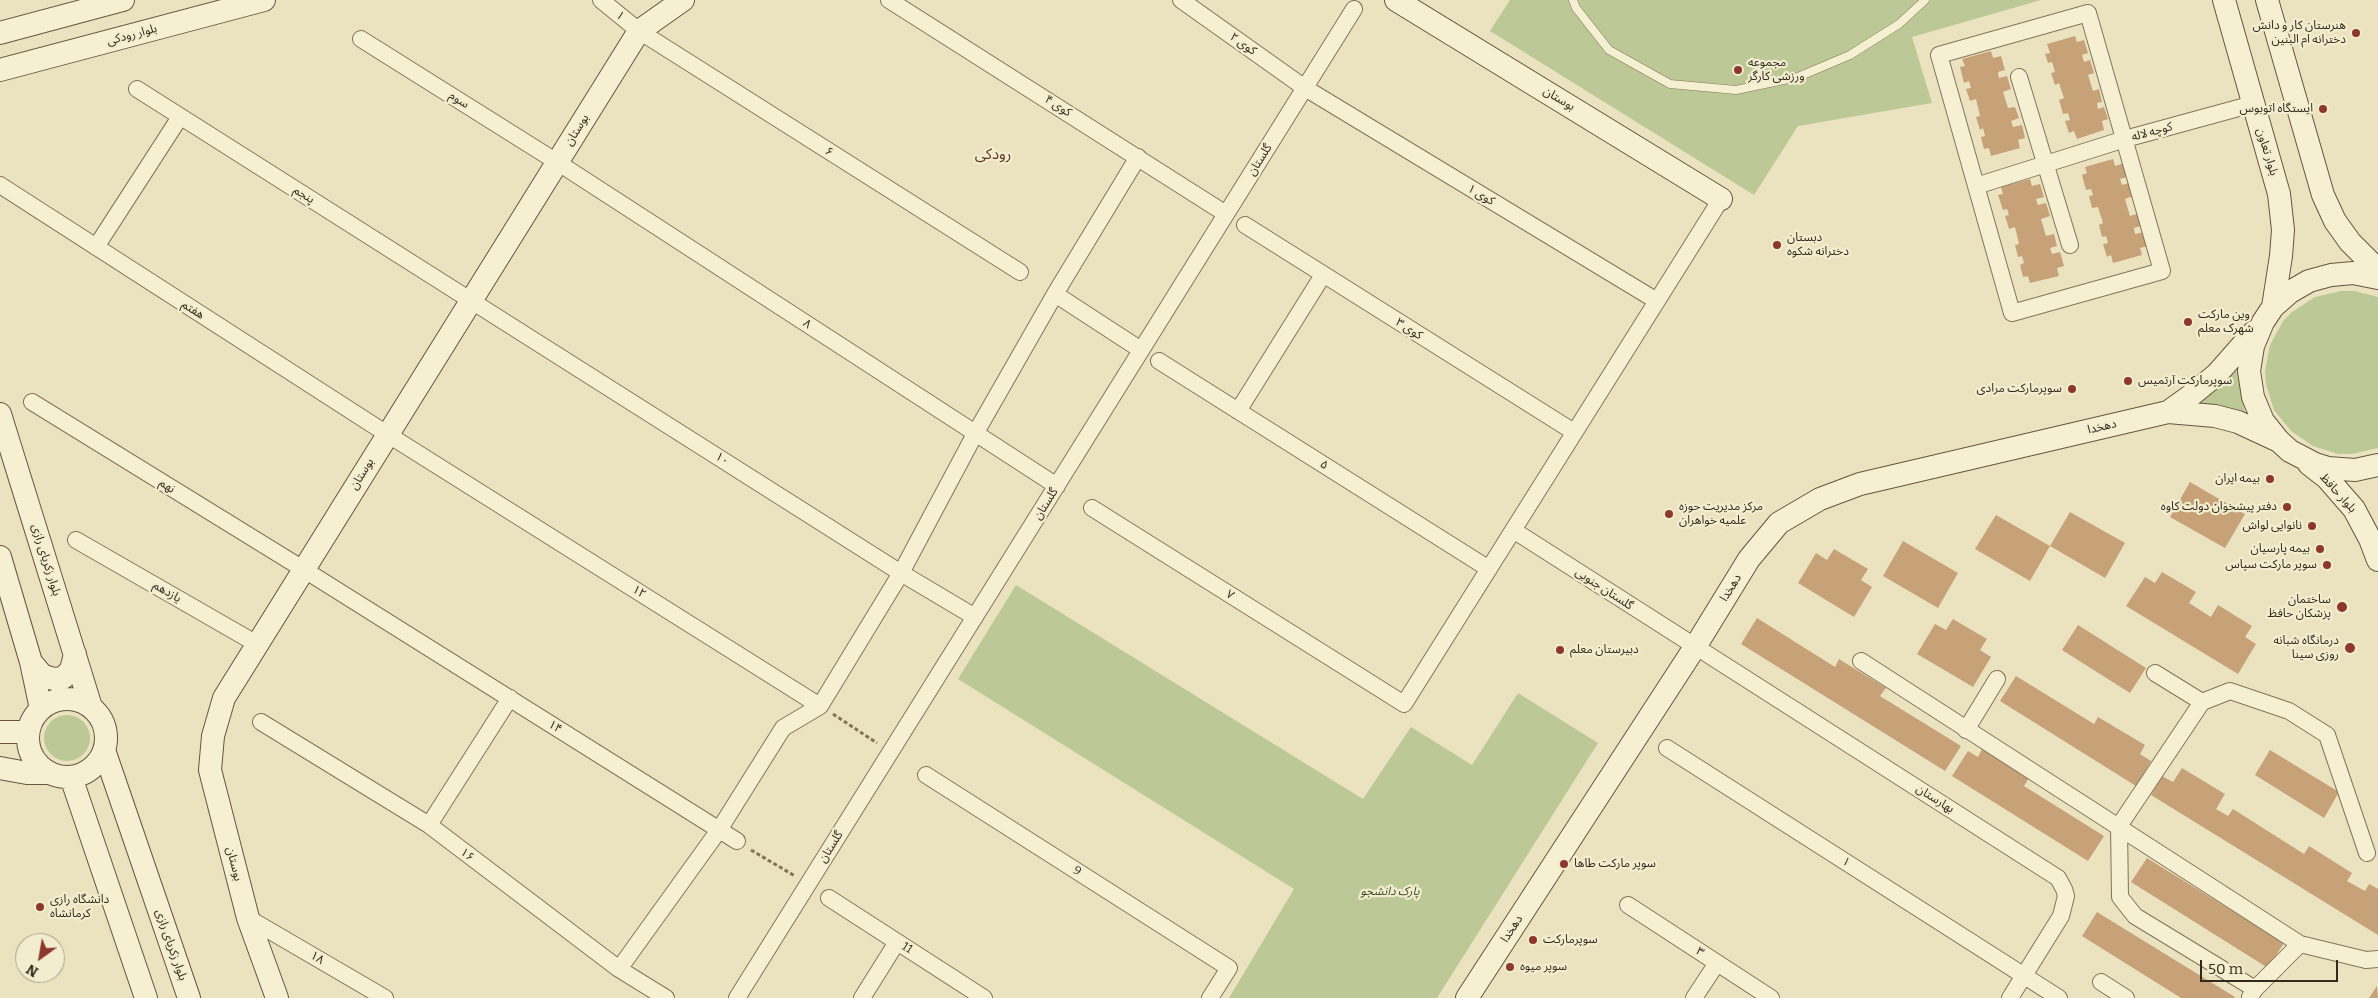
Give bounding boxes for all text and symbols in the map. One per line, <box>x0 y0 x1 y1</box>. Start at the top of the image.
street label: ۱ <box>613 8 627 24</box>
place label: هنرستان کار و دانش دخترانه ام البنین <box>2253 19 2346 47</box>
street label: بلوار رودکی <box>105 21 159 49</box>
marker: هنرستان کار و دانش دخترانه ام البنین <box>2350 27 2362 39</box>
street label: کوی ۲ <box>1227 30 1259 58</box>
place label: مجموعه ورزشی کارگر <box>1748 56 1805 84</box>
marker: مجموعه ورزشی کارگر <box>1732 64 1744 76</box>
street label: بوستان <box>1541 84 1577 114</box>
street label: سوم <box>446 88 472 112</box>
street label: کوی ۴ <box>1042 92 1074 120</box>
place label: ایستگاه اتوبوس <box>2240 102 2313 116</box>
marker: ایستگاه اتوبوس <box>2317 103 2329 115</box>
street label: بوستان <box>562 112 592 148</box>
street label: کوچه لاله <box>2130 120 2174 144</box>
street label: بلوار تعاون <box>2253 126 2281 178</box>
street label: گلستان <box>1245 141 1275 179</box>
street label: ۶ <box>822 144 836 160</box>
district label: رودکی <box>975 146 1011 164</box>
street label: کوی ۱ <box>1465 181 1497 209</box>
street label: پنجم <box>291 183 317 207</box>
place label: دبستان دخترانه شکوه <box>1787 231 1849 259</box>
marker: دبستان دخترانه شکوه <box>1771 239 1783 251</box>
street label: هفتم <box>179 297 207 323</box>
place label: وین مارکت شهرک معلم <box>2198 308 2254 336</box>
street label: کوی ۳ <box>1393 315 1425 343</box>
street label: ۸ <box>800 316 814 332</box>
marker: وین مارکت شهرک معلم <box>2182 316 2194 328</box>
place label: سوپرمارکت آرتمیس <box>2138 374 2232 388</box>
marker: سوپرمارکت آرتمیس <box>2122 375 2134 387</box>
place label: سوپرمارکت مرادی <box>1976 382 2062 396</box>
marker: سوپرمارکت مرادی <box>2066 383 2078 395</box>
street label: دهخدا <box>2086 417 2118 437</box>
street label: ۱۰ <box>712 449 732 469</box>
street label: بوستان <box>347 456 377 492</box>
street label: ۵ <box>1317 457 1331 473</box>
street label: بلوار حافظ <box>2317 470 2359 516</box>
place label: بیمه ایران <box>2215 472 2260 486</box>
marker: بیمه ایران <box>2264 473 2276 485</box>
street label: نهم <box>156 476 178 496</box>
street label: گلستان <box>1031 485 1061 523</box>
place label: مرکز مدیریت حوزه علمیه خواهران <box>1679 500 1763 528</box>
place label: دفتر پیشخوان دولت کاوه <box>2161 500 2277 514</box>
marker: دفتر پیشخوان دولت کاوه <box>2281 501 2293 513</box>
marker: مرکز مدیریت حوزه علمیه خواهران <box>1663 508 1675 520</box>
place label: نانوایی لواش <box>2243 519 2302 533</box>
marker: نانوایی لواش <box>2306 520 2318 532</box>
street label: بلوار زکریای رازی <box>28 522 64 598</box>
place label: بیمه پارسیان <box>2250 542 2310 556</box>
marker: بیمه پارسیان <box>2314 543 2326 555</box>
place label: سوپر مارکت سپاس <box>2225 558 2317 572</box>
marker: سوپر مارکت سپاس <box>2321 559 2333 571</box>
street label: گلستان جنوبی <box>1572 565 1636 613</box>
street label: دهخدا <box>1717 572 1745 604</box>
street label: یازدهم <box>150 578 184 606</box>
street label: ۱۲ <box>629 582 649 602</box>
street label: ۷ <box>1223 587 1237 603</box>
place label: ساختمان پزشکان حافظ <box>2268 593 2331 621</box>
marker: ساختمان پزشکان حافظ <box>2335 600 2349 614</box>
place label: درمانگاه شبانه روزی سینا <box>2273 634 2339 662</box>
marker: درمانگاه شبانه روزی سینا <box>2343 641 2357 655</box>
place label: دبیرستان معلم <box>1570 643 1639 657</box>
marker: دبیرستان معلم <box>1554 644 1566 656</box>
street label: ۱۴ <box>545 717 565 737</box>
street label: بهارستان <box>1913 782 1957 816</box>
street label: گلستان <box>816 828 846 866</box>
street label: ۱۶ <box>457 845 477 865</box>
street label: بوستان <box>223 846 245 882</box>
street label: ۱ <box>1839 854 1853 870</box>
place label: سوپر مارکت طاها <box>1574 857 1656 871</box>
marker: سوپر مارکت طاها <box>1558 858 1570 870</box>
street label: 9 <box>1070 863 1084 879</box>
park label: پارک دانشجو <box>1360 885 1420 899</box>
place label: دانشگاه رازی کرمانشاه <box>50 893 109 921</box>
marker: دانشگاه رازی کرمانشاه <box>34 901 46 913</box>
street label: بلوار زکریای رازی <box>152 907 190 983</box>
street label: دهخدا <box>1498 913 1526 945</box>
north arrow <box>15 933 65 983</box>
place label: سوپرمارکت <box>1543 933 1598 947</box>
marker: سوپرمارکت <box>1527 934 1539 946</box>
street label: 11 <box>899 939 915 957</box>
street label: ۳ <box>1693 944 1707 960</box>
street label: ۱۸ <box>307 948 327 968</box>
scale bar <box>2203 950 2340 982</box>
text: N <box>23 960 41 980</box>
place label: سوپر میوه <box>1520 960 1567 974</box>
text: 50 m <box>2208 960 2243 978</box>
marker: سوپر میوه <box>1504 961 1516 973</box>

